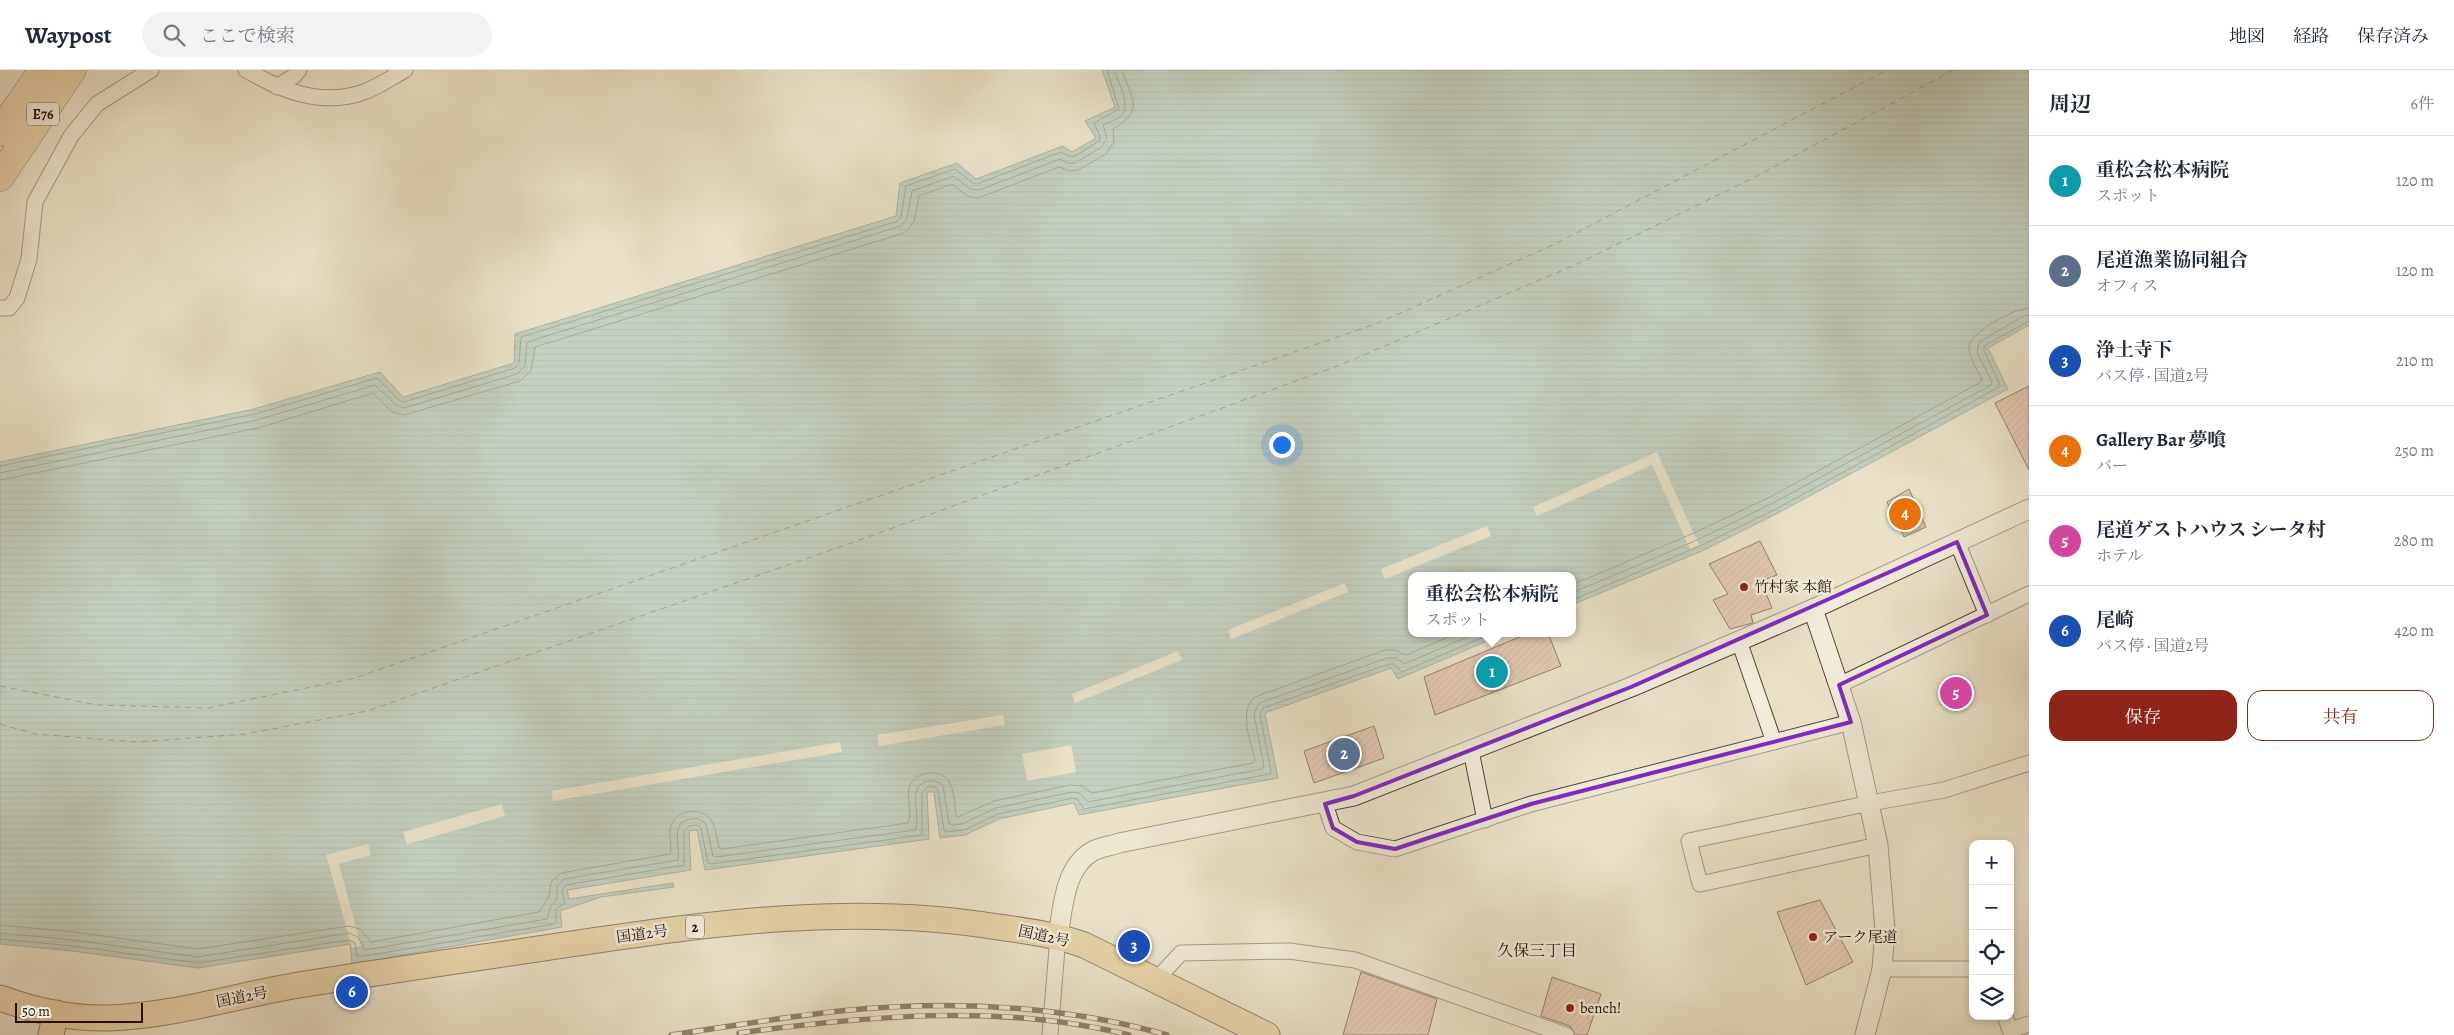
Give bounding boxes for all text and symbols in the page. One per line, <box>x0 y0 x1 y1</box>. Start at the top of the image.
search box <box>142 12 492 57</box>
text: Waypost <box>25 19 112 51</box>
icon: search <box>160 21 188 49</box>
text: ここで検索 <box>200 23 295 49</box>
text: 地図 <box>2229 24 2265 48</box>
text: 経路 <box>2293 24 2329 48</box>
text: 保存済み <box>2357 24 2429 48</box>
text: 周辺 <box>2049 90 2091 118</box>
text: 6件 <box>2411 93 2434 115</box>
road number: E76 <box>27 103 59 126</box>
text: 重松会松本病院 <box>2096 157 2229 183</box>
text: 1 <box>2062 170 2068 192</box>
text: 120 m <box>2396 170 2434 192</box>
text: スポット <box>2096 185 2160 207</box>
text: 尾道漁業協同組合 <box>2096 247 2248 273</box>
text: 2 <box>2061 260 2069 282</box>
text: 120 m <box>2396 260 2434 282</box>
text: オフィス <box>2096 275 2158 297</box>
text: 浄土寺下 <box>2096 337 2172 363</box>
text: 3 <box>2062 350 2068 372</box>
text: 210 m <box>2396 350 2434 372</box>
text: バス停 · 国道2号 <box>2096 365 2209 387</box>
text: Gallery Bar 夢喰 <box>2096 427 2227 453</box>
your location <box>1269 432 1295 458</box>
text: 4 <box>2061 440 2069 462</box>
text: 250 m <box>2395 440 2434 462</box>
text: バー <box>2096 455 2128 477</box>
pin: 4 <box>1889 495 1921 533</box>
text: 尾道ゲストハウス シータ村 <box>2096 517 2326 543</box>
text: 5 <box>2062 530 2068 552</box>
text: 280 m <box>2394 530 2434 552</box>
text: ホテル <box>2096 545 2143 567</box>
popup <box>1408 572 1576 637</box>
place label: 竹村家 本館 <box>1754 577 1832 597</box>
text: 重松会松本病院 <box>1425 581 1559 607</box>
marker: 竹村家 本館 <box>1738 581 1750 593</box>
text: 尾崎 <box>2096 607 2134 633</box>
text: スポット <box>1425 609 1490 631</box>
text: 6 <box>2061 620 2069 642</box>
text: 420 m <box>2394 620 2434 642</box>
text: バス停 · 国道2号 <box>2096 635 2209 657</box>
pin: 1 <box>1476 653 1508 691</box>
pin: 5 <box>1940 674 1972 712</box>
button: 保存 <box>2049 690 2237 741</box>
button: 共有 <box>2247 690 2434 741</box>
pin: 2 <box>1328 735 1360 773</box>
map controls <box>1969 840 2014 1020</box>
button: + <box>1969 840 2014 885</box>
button: − <box>1969 885 2014 930</box>
road number: 2 <box>686 916 704 939</box>
street label: 国道2号 <box>615 920 669 948</box>
street label: 国道2号 <box>1016 921 1072 951</box>
pin: 3 <box>1118 927 1150 965</box>
place label: アーク尾道 <box>1823 927 1898 947</box>
button: locate <box>1969 930 2014 975</box>
marker: アーク尾道 <box>1807 931 1819 943</box>
district label: 久保三丁目 <box>1497 940 1577 962</box>
pin: 6 <box>336 973 368 1011</box>
button: layers <box>1969 975 2014 1020</box>
street label: 国道2号 <box>215 982 269 1012</box>
place label: bench! <box>1580 998 1621 1018</box>
scale bar <box>15 1000 142 1023</box>
text: 50 m <box>22 1002 50 1021</box>
marker: bench! <box>1564 1002 1576 1014</box>

